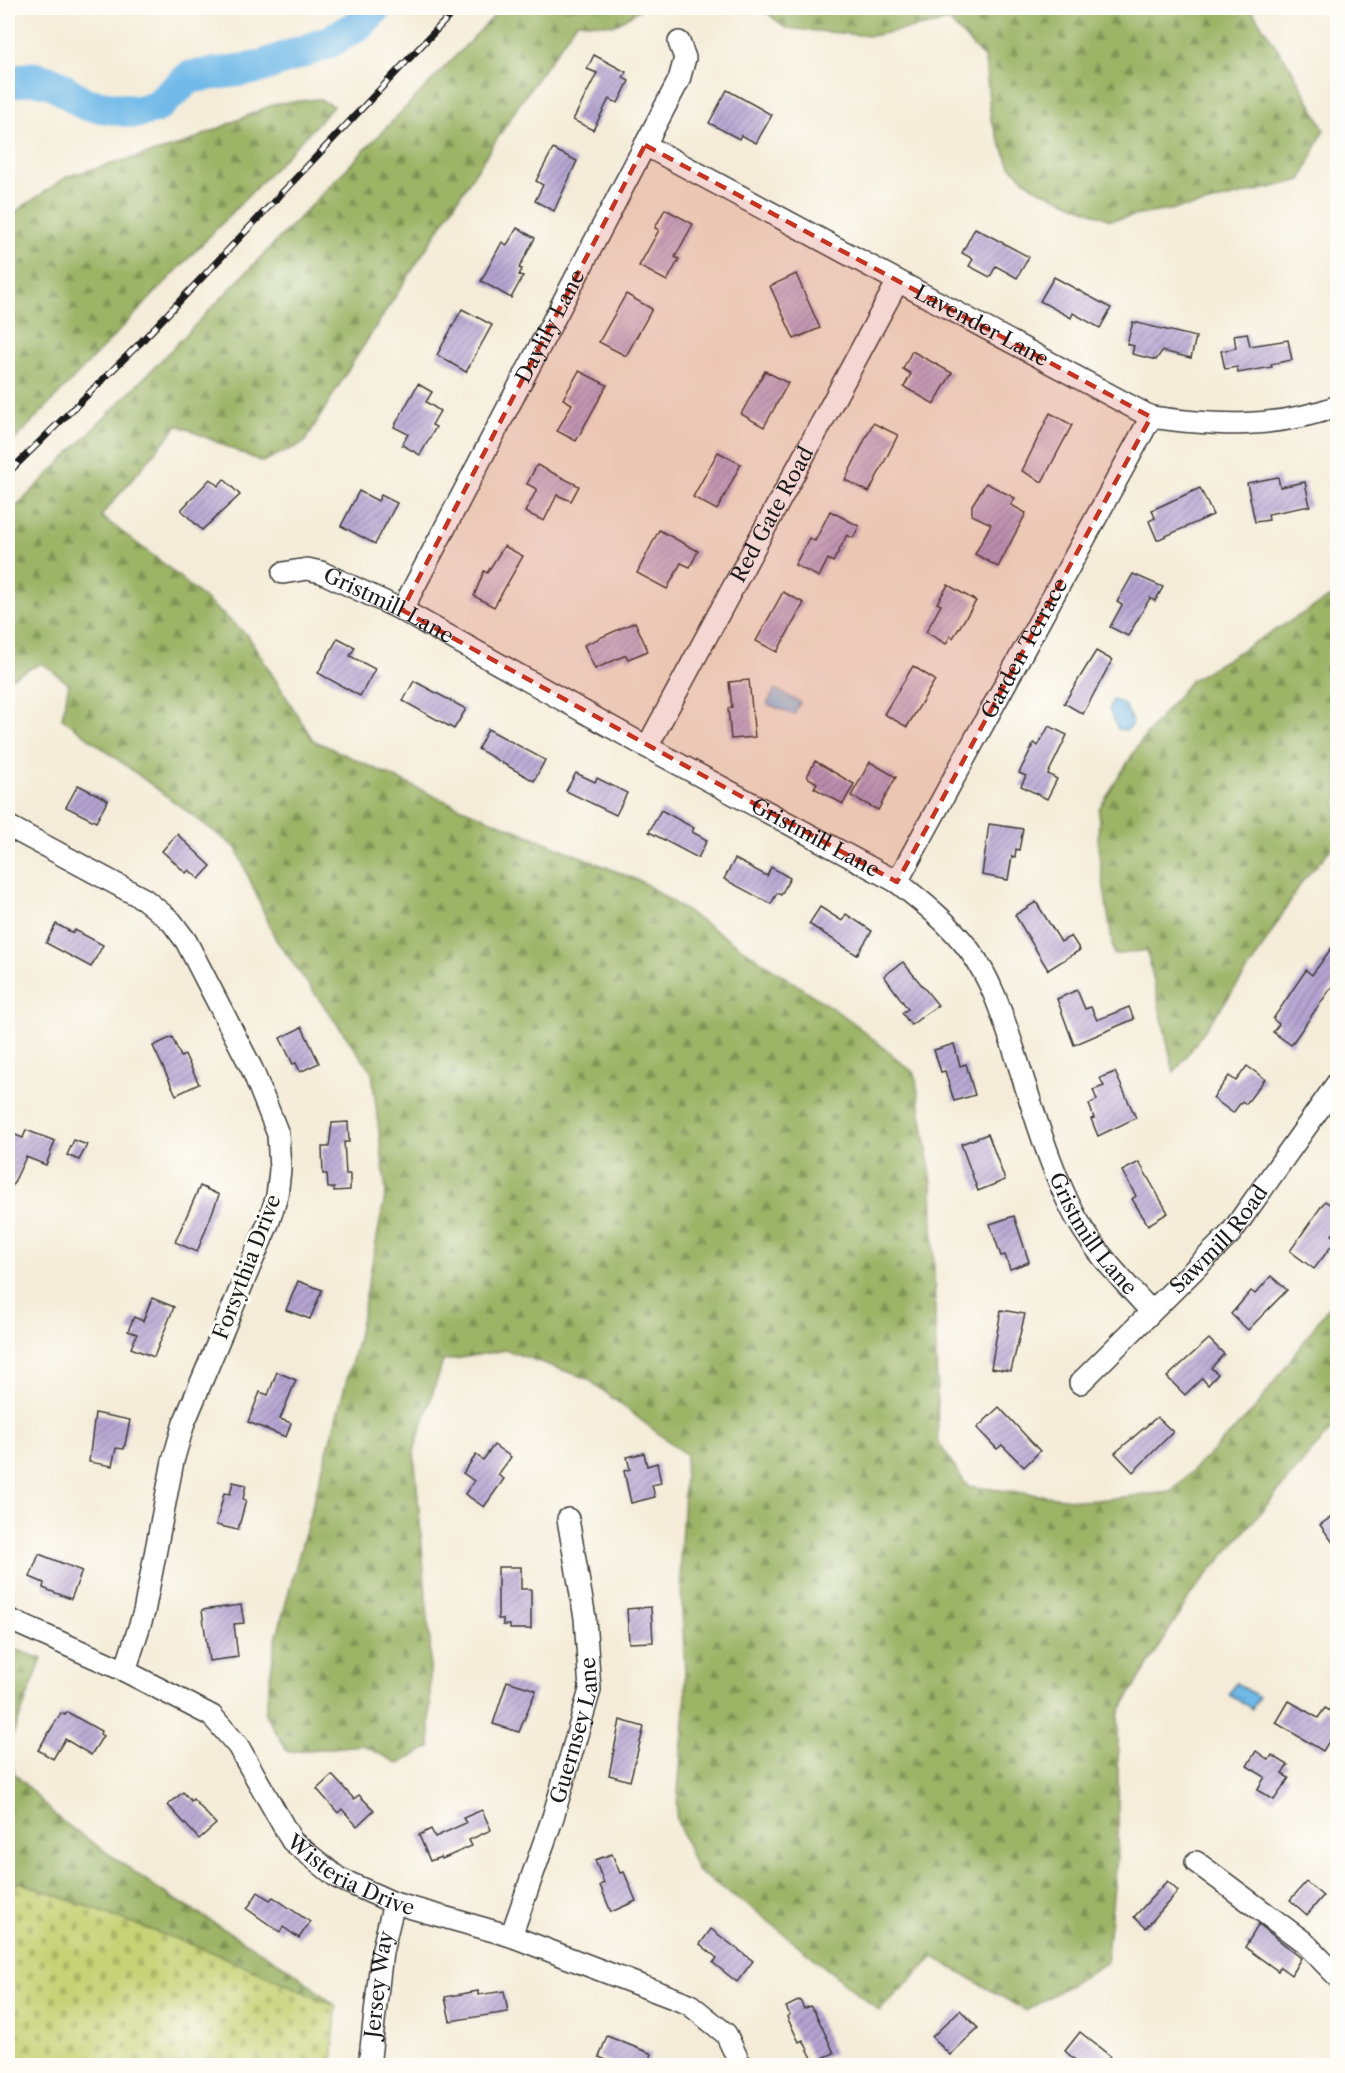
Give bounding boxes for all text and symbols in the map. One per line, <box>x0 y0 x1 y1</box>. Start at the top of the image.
street label: Daylily Lane <box>510 265 590 387</box>
street label: Lavender Lane <box>910 279 1053 372</box>
street label: Red Gate Road <box>725 442 818 586</box>
street label: Gristmill Lane <box>320 562 458 648</box>
street label: Garden Terrace <box>976 574 1073 723</box>
street label: Gristmill Lane <box>747 793 884 882</box>
street label: Gristmill Lane <box>1045 1168 1143 1300</box>
street label: Sawmill Road <box>1164 1180 1273 1299</box>
street label: Forsythia Drive <box>207 1191 286 1343</box>
street label: Guernsey Lane <box>545 1656 602 1806</box>
street label: Wisteria Drive <box>281 1828 417 1920</box>
street label: Jersey Way <box>359 1928 399 2042</box>

